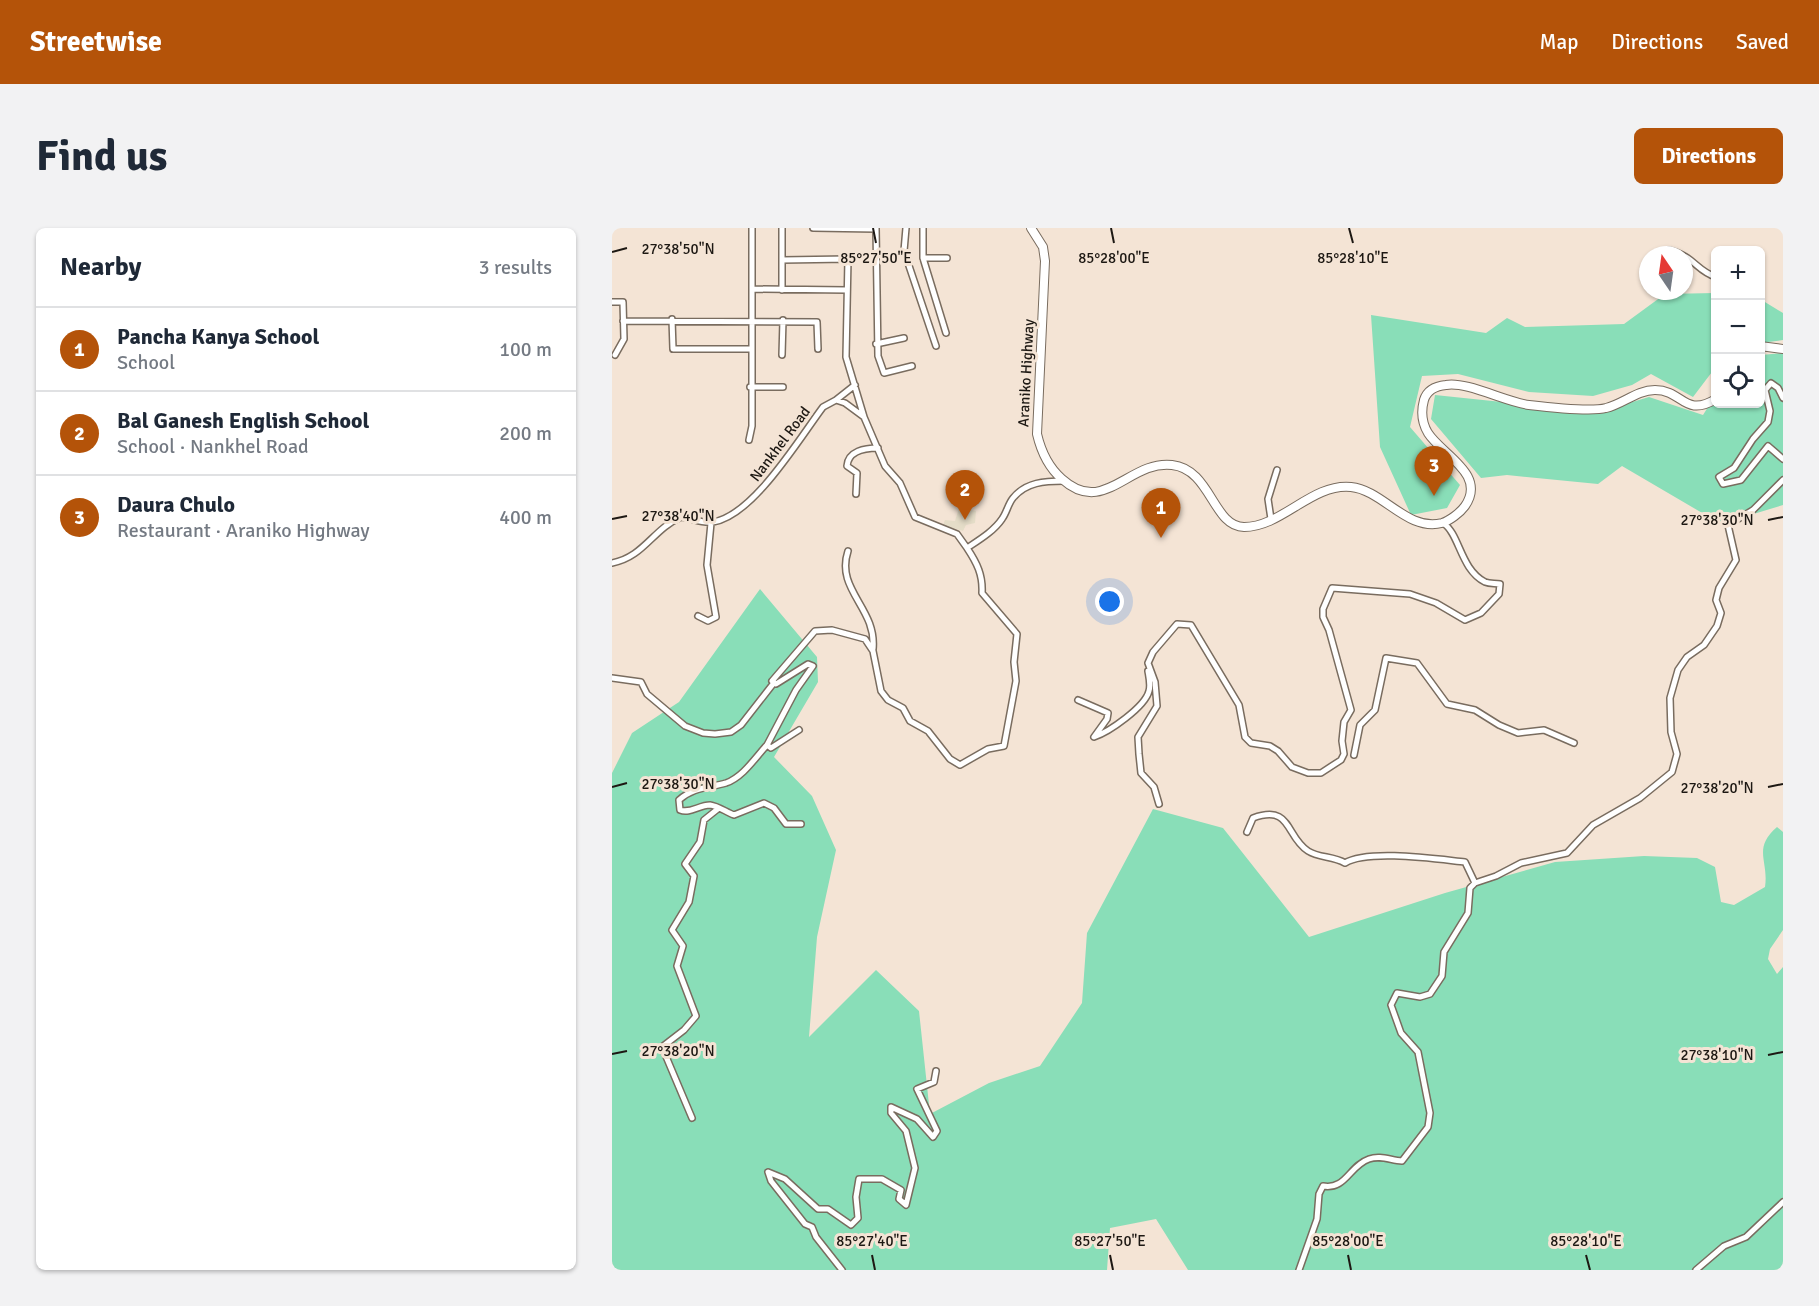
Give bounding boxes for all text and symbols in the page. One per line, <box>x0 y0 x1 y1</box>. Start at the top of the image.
text: Streetwise <box>30 25 162 59</box>
text: Map <box>1540 29 1578 55</box>
text: Directions <box>1611 29 1703 55</box>
text: Saved <box>1736 29 1789 55</box>
button: Directions <box>1634 128 1783 184</box>
text: Find us <box>36 131 167 182</box>
text: 27°38'50"N <box>641 240 715 258</box>
north arrow <box>1639 246 1693 300</box>
map controls <box>1711 246 1765 408</box>
button: + <box>1711 246 1765 300</box>
text: 85°27'50"E <box>840 249 912 267</box>
text: 85°28'00"E <box>1078 249 1150 267</box>
text: 85°28'10"E <box>1317 249 1389 267</box>
text: Nearby <box>60 251 141 283</box>
text: 3 results <box>479 255 552 280</box>
button: − <box>1711 300 1765 354</box>
street label: Araniko Highway <box>1014 319 1038 427</box>
text: Pancha Kanya School <box>117 323 319 350</box>
text: 1 <box>74 337 85 362</box>
text: 100 m <box>499 337 552 362</box>
text: School <box>117 350 175 375</box>
button: locate <box>1711 354 1765 408</box>
street label: Nankhel Road <box>746 403 814 485</box>
text: Bal Ganesh English School <box>117 407 369 434</box>
text: 2 <box>74 421 85 446</box>
text: 200 m <box>499 421 552 446</box>
text: School · Nankhel Road <box>117 434 309 459</box>
pin: 3 <box>1414 446 1454 496</box>
pin: 2 <box>946 470 984 520</box>
pin: 1 <box>1142 488 1180 538</box>
text: Daura Chulo <box>117 491 235 518</box>
text: 3 <box>74 505 85 530</box>
text: 400 m <box>499 505 552 530</box>
text: 27°38'40"N <box>641 507 715 525</box>
text: 27°38'30"N <box>1680 511 1754 529</box>
text: Restaurant · Araniko Highway <box>117 518 370 543</box>
your location <box>1095 587 1124 616</box>
text: 27°38'30"N <box>641 775 715 793</box>
text: 27°38'20"N <box>1680 779 1754 797</box>
text: 27°38'20"N <box>641 1042 715 1060</box>
text: 27°38'10"N <box>1680 1046 1754 1064</box>
text: 85°27'40"E <box>836 1232 908 1250</box>
text: 85°27'50"E <box>1074 1232 1146 1250</box>
text: 85°28'00"E <box>1312 1232 1384 1250</box>
text: 85°28'10"E <box>1550 1232 1622 1250</box>

